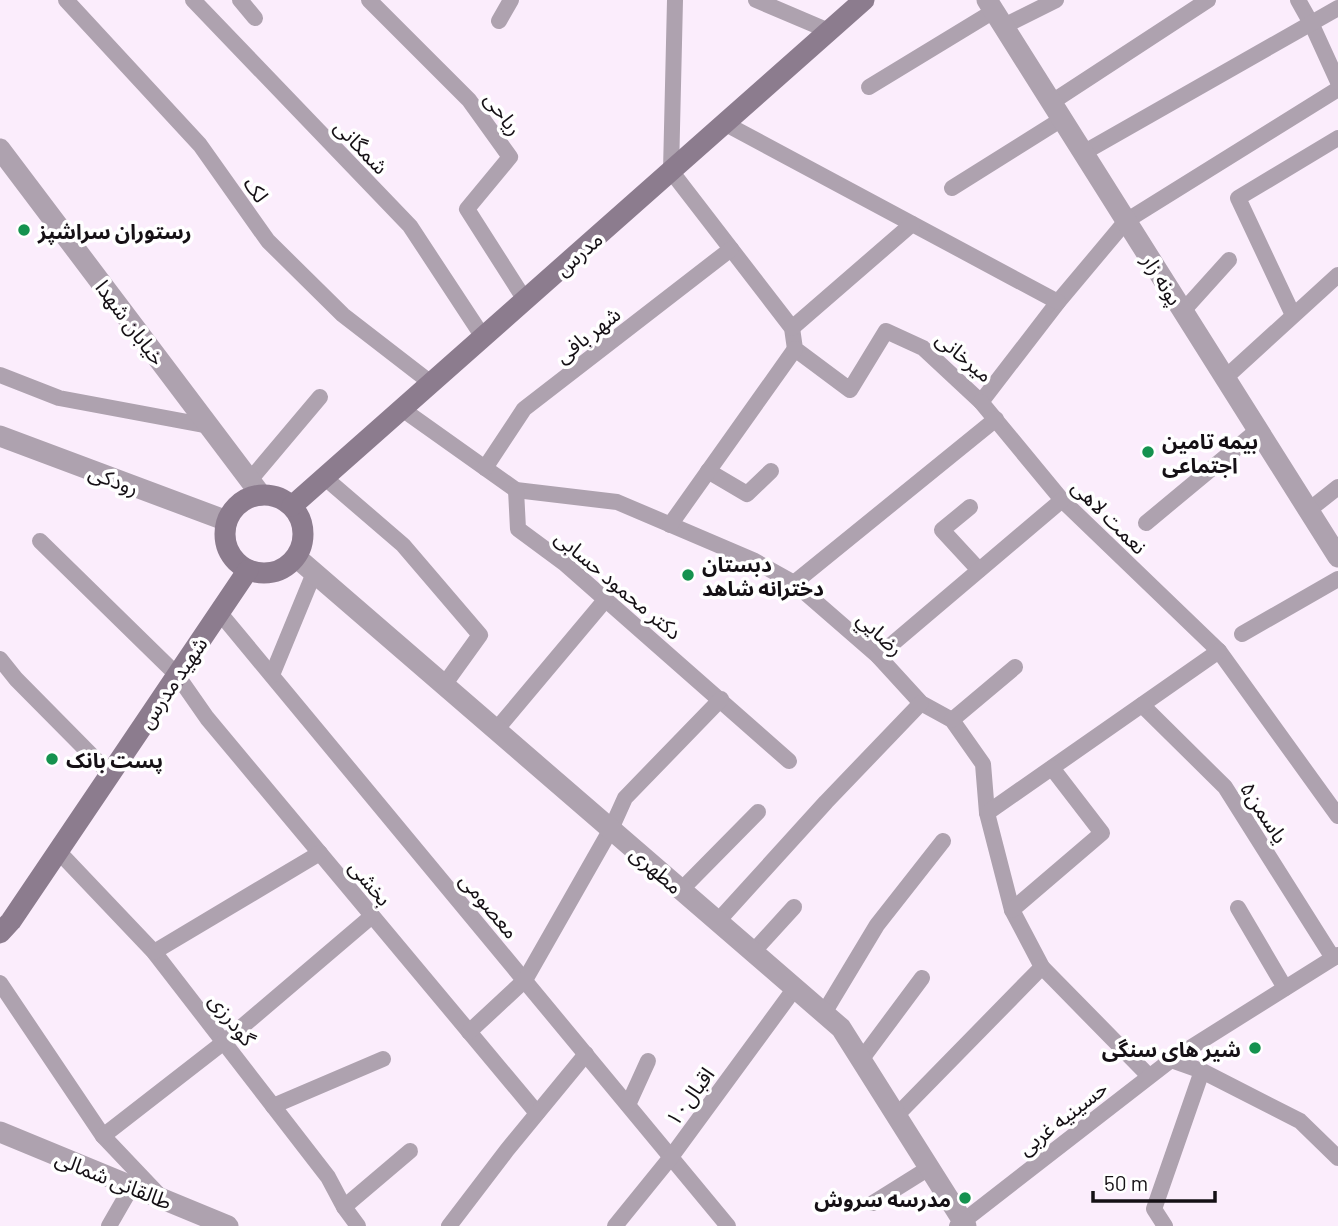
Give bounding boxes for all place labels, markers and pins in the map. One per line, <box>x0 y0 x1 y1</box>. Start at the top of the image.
place label: رستوران سراشپز <box>37 218 192 245</box>
marker: رستوران سراشپز <box>16 222 32 238</box>
place label: بیمه تامین اجتماعی <box>1162 428 1258 478</box>
marker: بیمه تامین اجتماعی <box>1140 444 1156 460</box>
place label: دبستان دخترانه شاهد <box>702 551 824 601</box>
marker: دبستان دخترانه شاهد <box>680 567 696 583</box>
place label: پست بانک <box>66 747 163 774</box>
marker: پست بانک <box>44 751 60 767</box>
place label: شیر های سنگی <box>1102 1036 1241 1062</box>
marker: شیر های سنگی <box>1247 1040 1263 1056</box>
place label: مدرسه سروش <box>814 1186 951 1212</box>
marker: مدرسه سروش <box>957 1190 973 1206</box>

